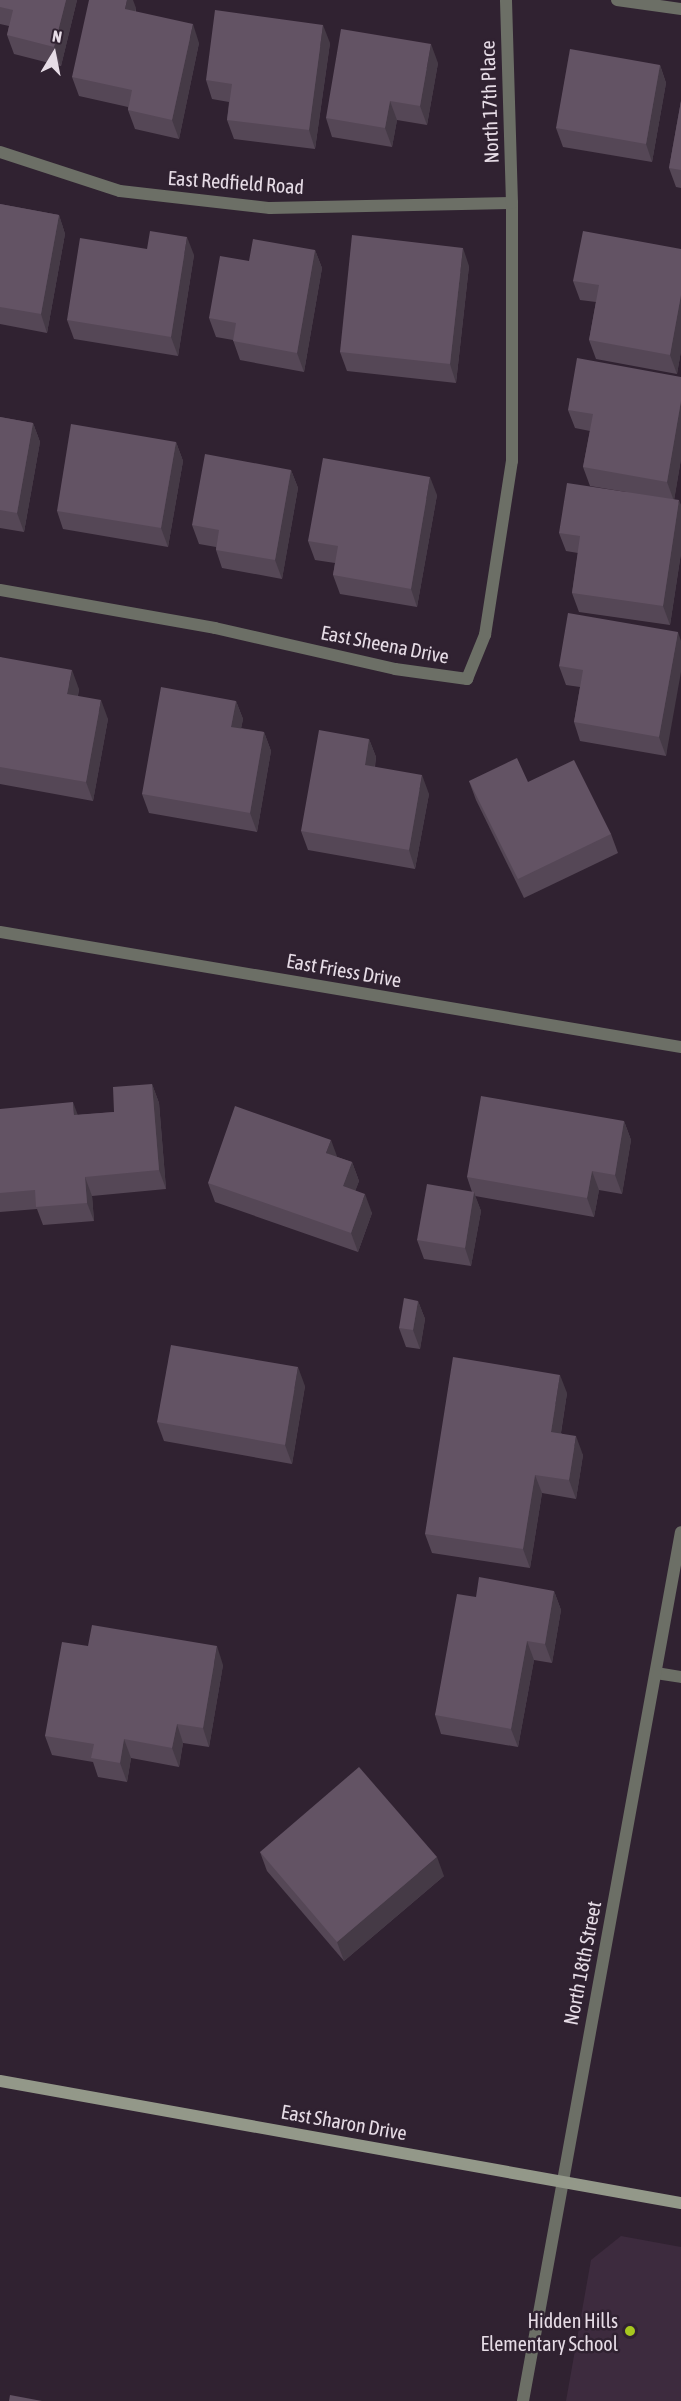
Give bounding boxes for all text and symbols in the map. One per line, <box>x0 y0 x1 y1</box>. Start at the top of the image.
north arrow <box>24 24 84 84</box>
text: N <box>51 27 63 46</box>
street label: North 17th Place <box>475 40 503 164</box>
street label: East Redfield Road <box>167 165 305 199</box>
street label: East Sheena Drive <box>319 620 451 668</box>
street label: East Friess Drive <box>285 948 403 992</box>
street label: North 18th Street <box>558 1899 606 2027</box>
street label: East Sharon Drive <box>279 2099 409 2145</box>
place label: Hidden Hills Elementary School <box>481 2308 618 2355</box>
marker: Hidden Hills Elementary School <box>623 2324 637 2338</box>

